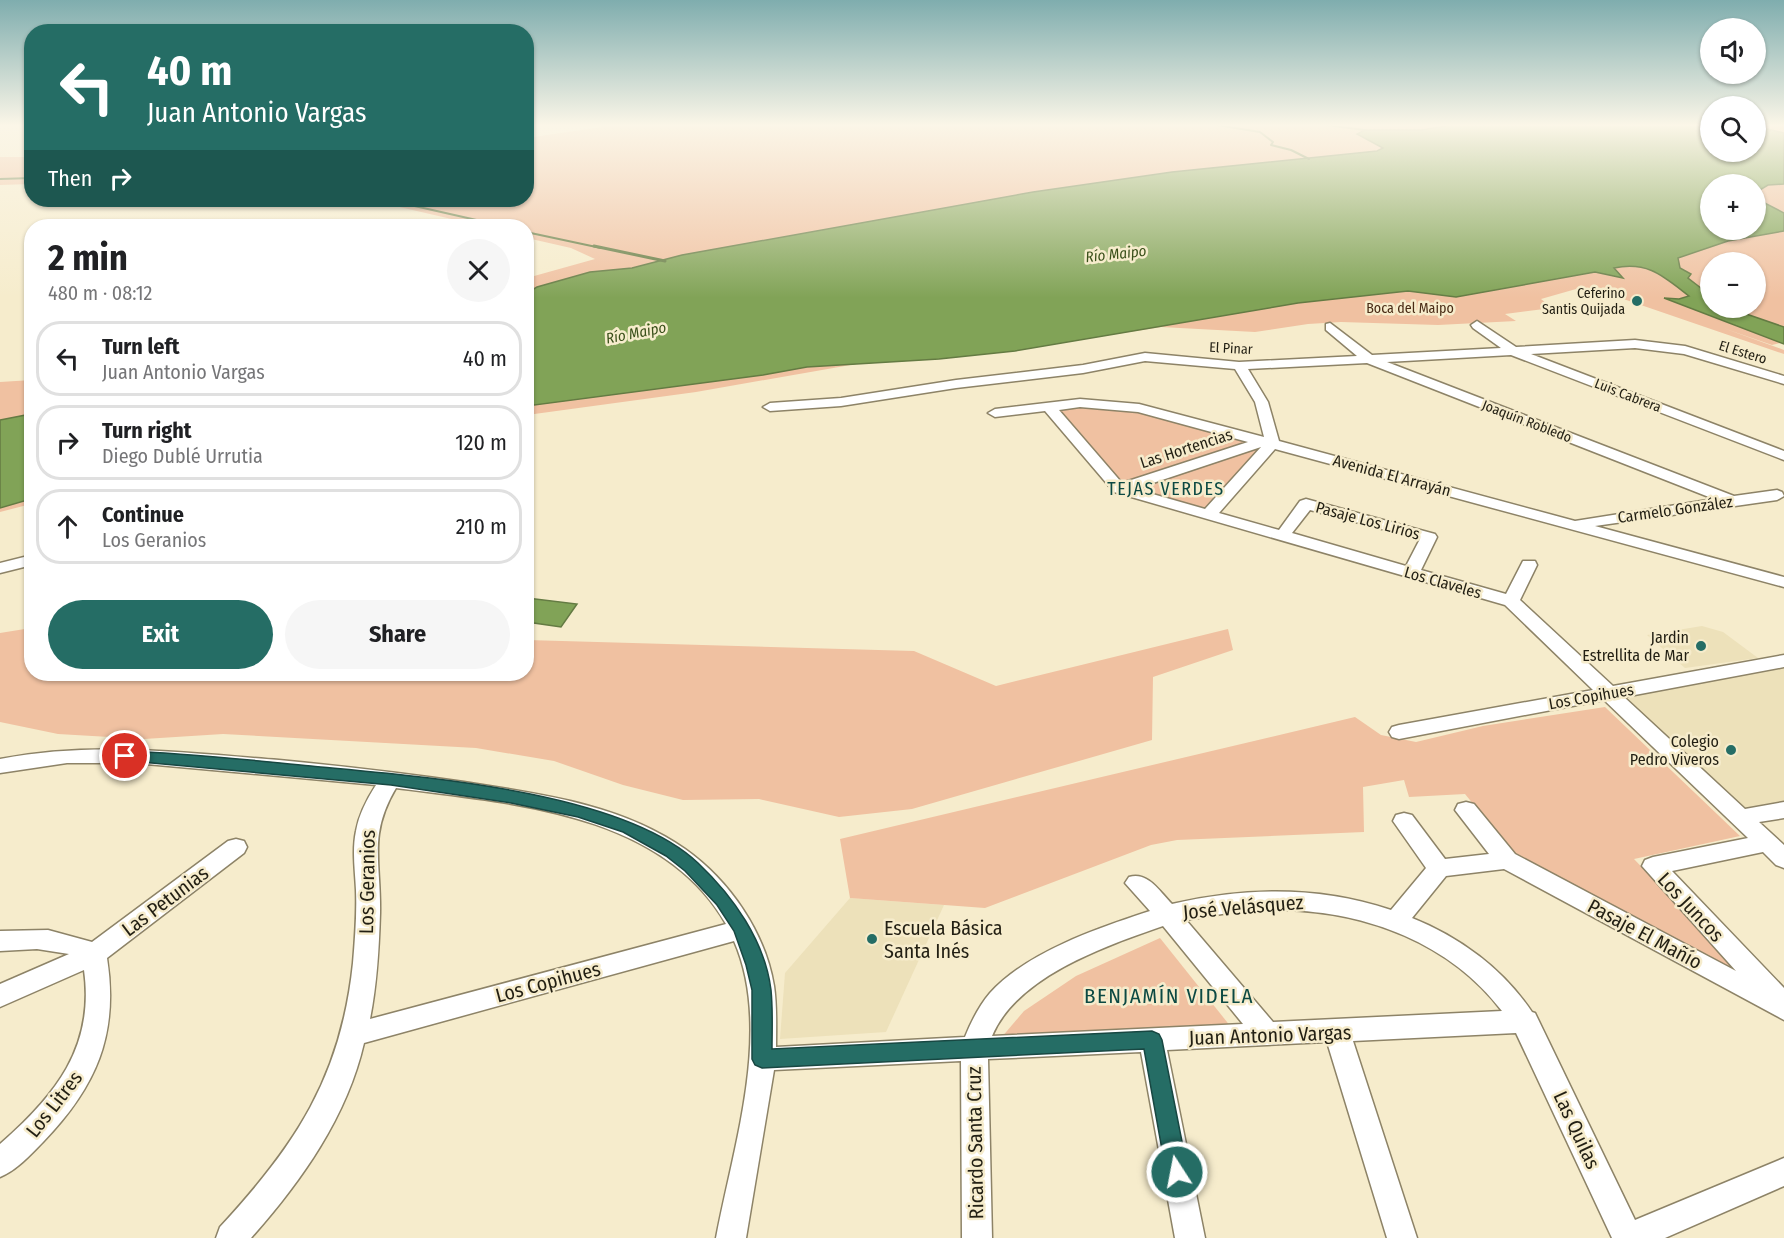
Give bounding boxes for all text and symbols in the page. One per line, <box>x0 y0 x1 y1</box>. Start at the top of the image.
map controls <box>1700 18 1766 318</box>
button: sound <box>1700 18 1766 84</box>
text: 40 m <box>147 46 232 96</box>
icon: left <box>48 48 126 126</box>
button: search <box>1700 96 1766 162</box>
text: Juan Antonio Vargas <box>147 97 367 129</box>
icon: right <box>104 162 137 195</box>
text: Then <box>48 165 92 192</box>
button: + <box>1700 174 1766 240</box>
text: 2 min <box>48 236 128 280</box>
button: close <box>447 239 510 302</box>
water label: Río Maipo <box>1085 242 1147 266</box>
button: − <box>1700 252 1766 318</box>
text: 480 m · 08:12 <box>48 281 152 305</box>
place label: Ceferino Santis Quijada <box>1542 285 1625 318</box>
marker: Ceferino Santis Quijada <box>1630 294 1644 308</box>
park label: Boca del Maipo <box>1366 300 1454 317</box>
water label: Río Maipo <box>604 318 668 348</box>
text: Turn left <box>102 333 180 360</box>
street label: El Estero <box>1717 337 1769 368</box>
street label: El Pinar <box>1209 339 1253 358</box>
icon: left <box>51 342 84 375</box>
text: 40 m <box>463 345 507 372</box>
text: Juan Antonio Vargas <box>102 360 265 384</box>
street label: Luis Cabrera <box>1592 375 1664 416</box>
street label: Joaquín Robledo <box>1480 397 1574 446</box>
text: Turn right <box>102 417 191 444</box>
street label: Las Hortencias <box>1138 425 1235 472</box>
icon: right <box>51 426 84 459</box>
text: 120 m <box>455 429 507 456</box>
text: Diego Dublé Urrutia <box>102 444 263 468</box>
street label: Avenida El Arrayán <box>1331 451 1453 500</box>
district label: TEJAS VERDES <box>1107 478 1225 500</box>
street label: Carmelo González <box>1616 492 1734 527</box>
street label: Pasaje Los Lirios <box>1314 497 1422 544</box>
text: Continue <box>102 501 184 528</box>
icon: ahead <box>51 510 84 543</box>
text: 210 m <box>456 513 507 540</box>
text: Los Geranios <box>102 528 206 552</box>
street label: Los Claveles <box>1402 562 1484 603</box>
button: Exit <box>48 600 273 669</box>
button: Share <box>285 600 510 669</box>
place label: Jardin Estrellita de Mar <box>1582 628 1689 665</box>
marker: Jardin Estrellita de Mar <box>1694 639 1708 653</box>
street label: Los Copihues <box>1547 680 1635 713</box>
pin <box>99 730 150 781</box>
place label: Colegio Pedro Viveros <box>1630 732 1719 769</box>
icon: arrive <box>108 739 141 772</box>
marker: Colegio Pedro Viveros <box>1724 743 1738 757</box>
street label: Los Geranios <box>354 830 380 934</box>
street label: Las Petunias <box>117 861 213 941</box>
street label: Los Juncos <box>1653 867 1729 947</box>
street label: José Velásquez <box>1182 890 1304 924</box>
street label: Pasaje El Mañío <box>1584 894 1706 974</box>
place label: Escuela Básica Santa Inés <box>884 916 1003 963</box>
marker: Escuela Básica Santa Inés <box>865 932 879 946</box>
street label: Los Copihues <box>493 956 603 1008</box>
district label: BENJAMÍN VIDELA <box>1084 983 1254 1009</box>
street label: Juan Antonio Vargas <box>1188 1020 1352 1050</box>
street label: Los Litres <box>21 1066 87 1142</box>
street label: Ricardo Santa Cruz <box>962 1066 988 1220</box>
street label: Las Quilas <box>1549 1087 1605 1173</box>
position arrow <box>1145 1140 1209 1204</box>

